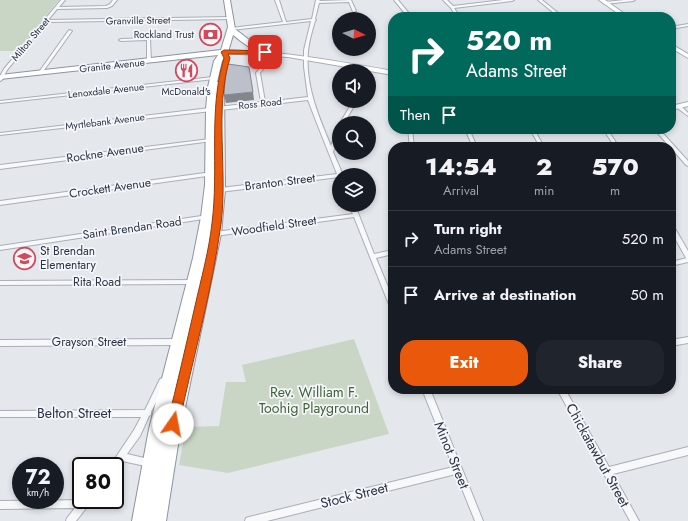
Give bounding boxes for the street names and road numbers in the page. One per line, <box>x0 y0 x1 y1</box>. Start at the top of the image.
street label: Granville Street <box>105 12 171 29</box>
street label: Milton Street <box>8 14 54 64</box>
street label: Granite Avenue <box>79 55 145 76</box>
street label: Lenoxdale Avenue <box>67 79 145 102</box>
street label: Ross Road <box>238 94 283 113</box>
street label: Myrtlebank Avenue <box>64 109 146 134</box>
street label: Rockne Avenue <box>65 139 145 167</box>
street label: Branton Street <box>244 169 316 195</box>
street label: Crockett Avenue <box>68 173 152 203</box>
street label: Woodfield Street <box>230 211 318 241</box>
street label: Saint Brendan Road <box>81 212 183 244</box>
street label: Rita Road <box>73 273 121 291</box>
street label: Grayson Street <box>52 333 126 351</box>
street label: Chickatawbut Street <box>561 399 635 511</box>
street label: Belton Street <box>37 403 112 423</box>
street label: Minot Street <box>429 418 475 492</box>
street label: Stock Street <box>318 477 391 513</box>

